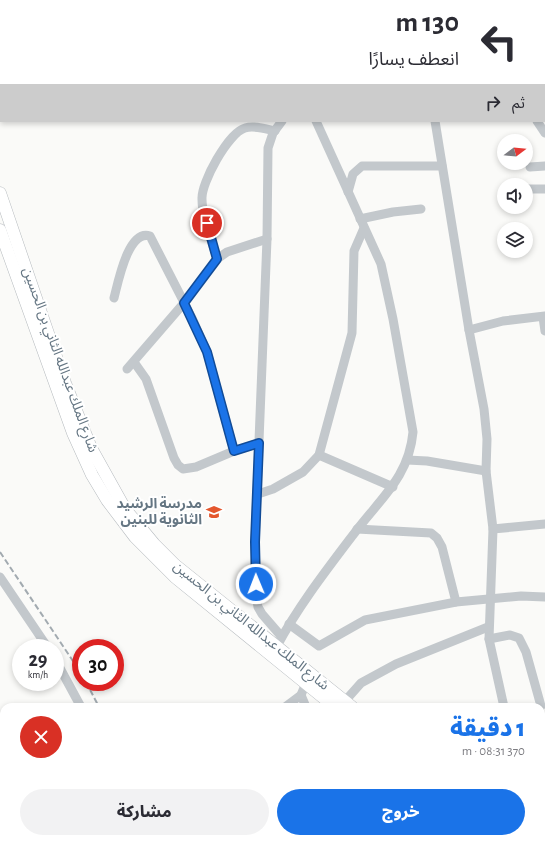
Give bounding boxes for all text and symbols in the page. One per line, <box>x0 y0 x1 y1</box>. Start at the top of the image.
text: 130 m <box>395 9 459 37</box>
icon: left <box>473 16 525 68</box>
text: انعطف يسارًا <box>369 51 459 69</box>
icon: right <box>482 92 504 114</box>
text: ثم <box>512 96 525 111</box>
north arrow <box>497 134 533 170</box>
map controls <box>497 134 533 258</box>
button: sound <box>497 178 533 214</box>
pin <box>190 206 224 240</box>
icon: arrive <box>196 212 218 234</box>
button: layers <box>497 222 533 258</box>
street label: شارع الملك عبدالله الثاني بن الحسين <box>17 266 100 456</box>
place label: مدرسة الرشيد الثانوية للبنين <box>116 496 202 527</box>
school or university icon: مدرسة الرشيد الثانوية للبنين <box>205 503 223 521</box>
street label: شارع الملك عبدالله الثاني بن الحسين <box>168 559 332 696</box>
position arrow <box>235 563 277 605</box>
speed limit sign: 30 <box>72 639 124 691</box>
text: 29 <box>28 650 48 670</box>
text: km/h <box>28 670 48 680</box>
button: close <box>20 716 62 758</box>
text: 1 دقيقة <box>450 717 525 741</box>
text: 370 m · 08:31 <box>462 745 525 758</box>
button: مشاركة <box>20 789 269 835</box>
button: خروج <box>277 789 525 835</box>

